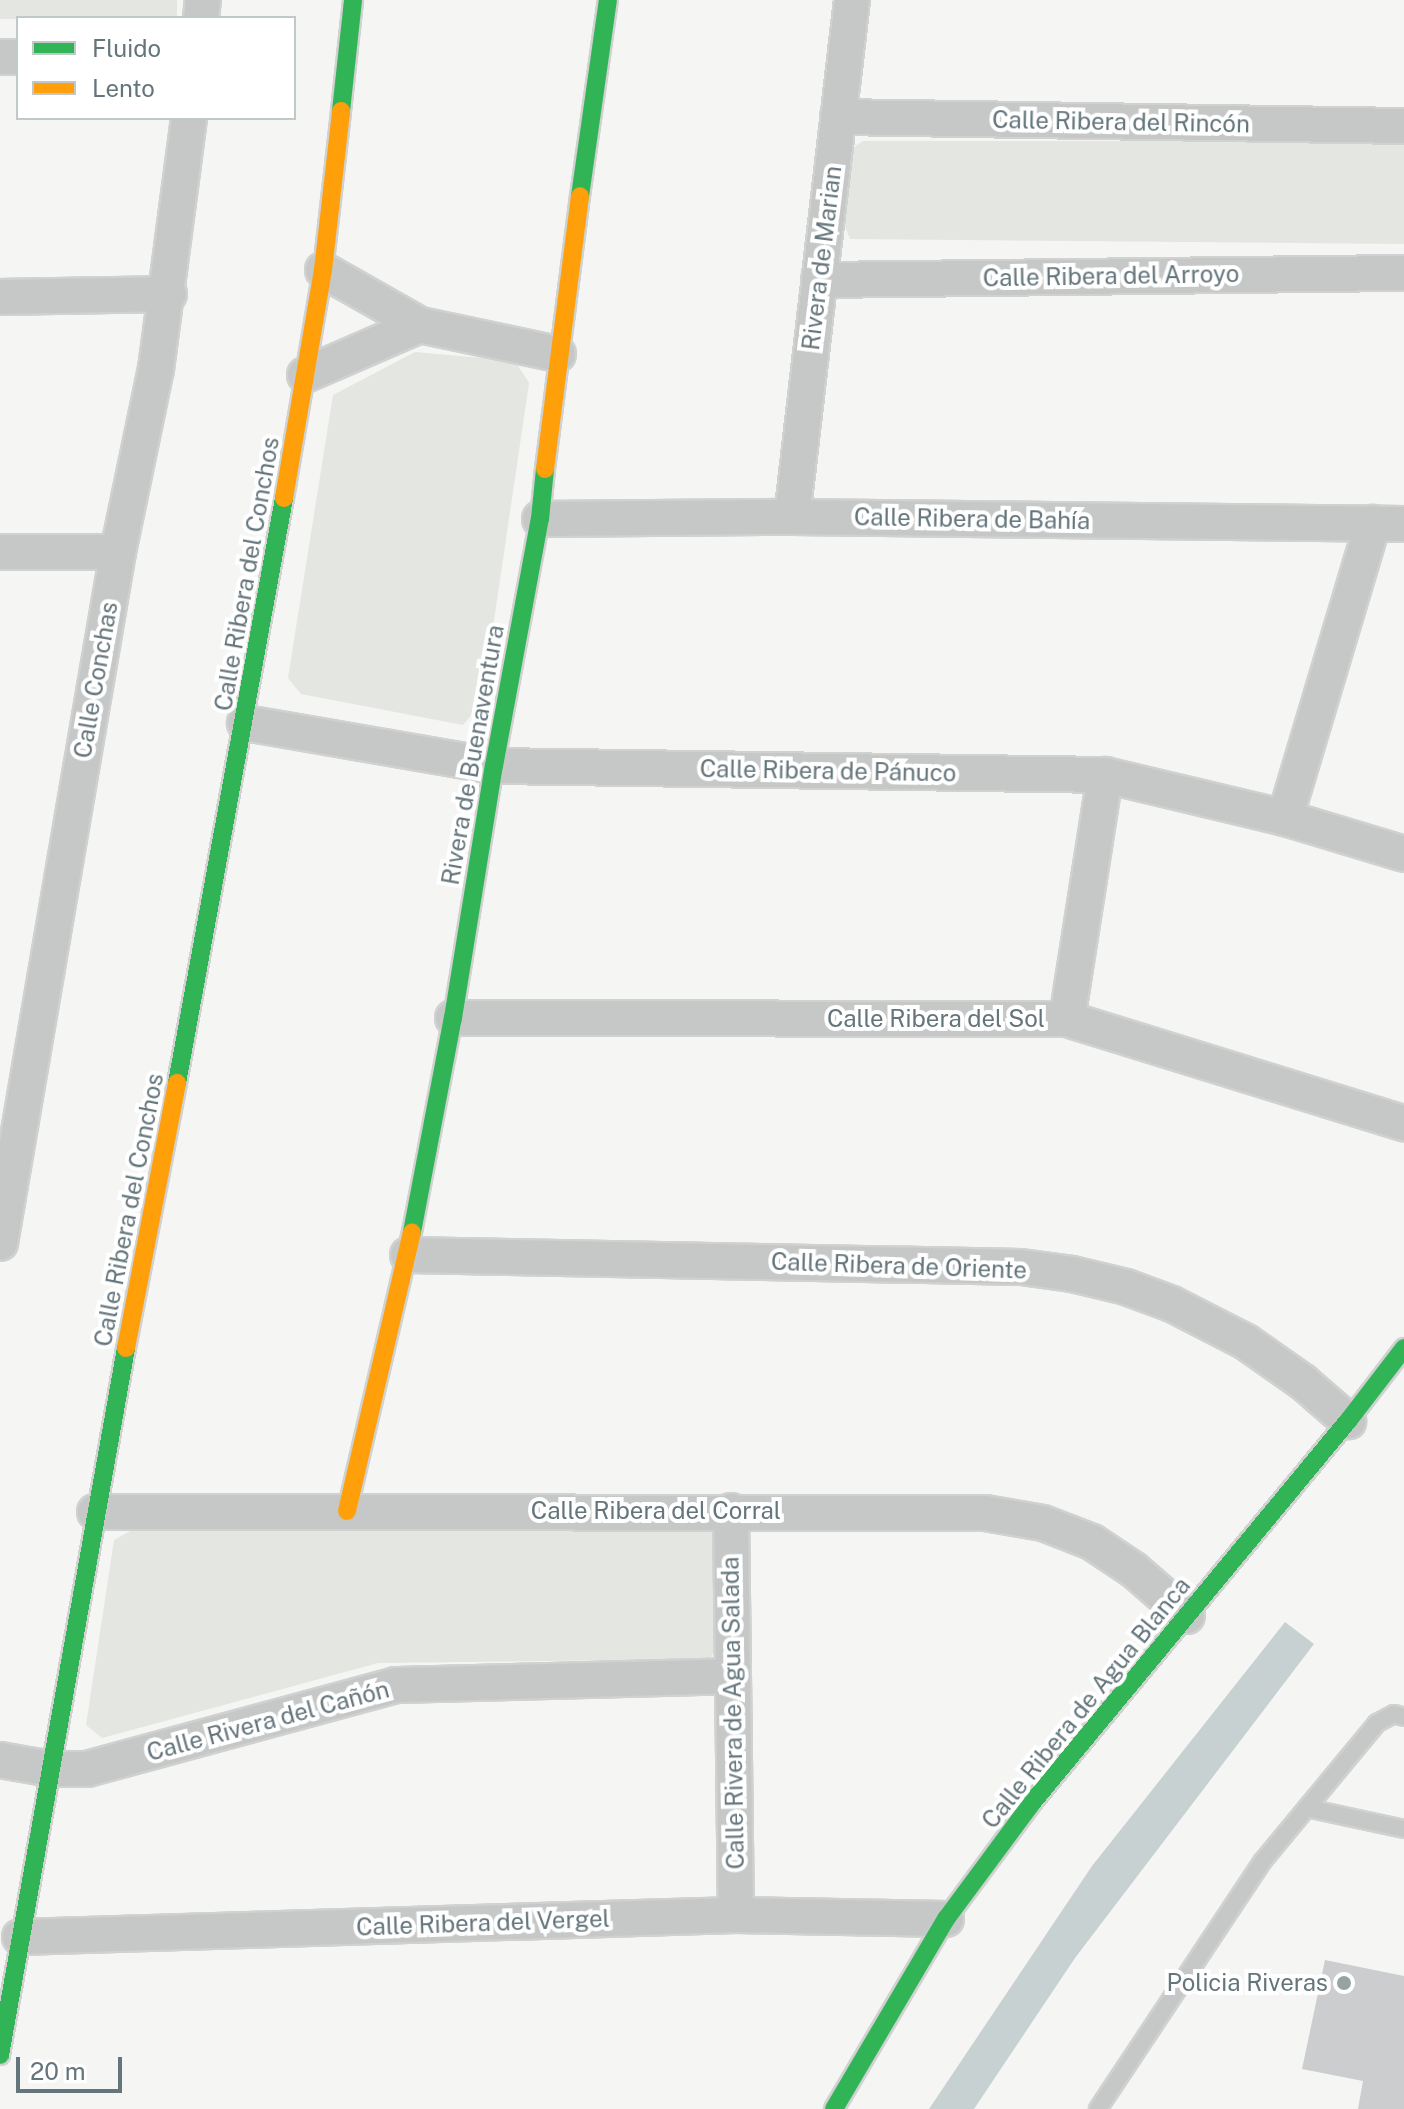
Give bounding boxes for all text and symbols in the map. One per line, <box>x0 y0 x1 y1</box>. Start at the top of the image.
legend <box>16 16 296 120</box>
text: Fluido <box>92 34 161 62</box>
text: Lento <box>92 74 155 102</box>
street label: Calle Ribera del Rincón <box>992 105 1250 139</box>
street label: Rivera de Marian <box>796 164 848 352</box>
street label: Calle Ribera del Arroyo <box>982 259 1240 293</box>
street label: Calle Ribera del Conchos <box>209 435 285 713</box>
street label: Calle Ribera de Bahía <box>853 503 1091 535</box>
street label: Calle Conchas <box>68 599 124 761</box>
street label: Rivera de Buenaventura <box>436 623 510 887</box>
street label: Calle Ribera de Pánuco <box>699 754 957 788</box>
street label: Calle Ribera del Sol <box>827 1005 1045 1033</box>
street label: Calle Ribera del Conchos <box>88 1071 170 1349</box>
street label: Calle Ribera de Oriente <box>770 1247 1028 1285</box>
street label: Calle Ribera del Corral <box>531 1497 781 1525</box>
street label: Calle Rivera de Agua Salada <box>716 1556 750 1870</box>
street label: Calle Ribera de Agua Blanca <box>976 1571 1196 1835</box>
street label: Calle Rivera del Cañón <box>143 1675 393 1767</box>
street label: Calle Ribera del Vergel <box>355 1904 611 1942</box>
place label: Policia Riveras <box>1167 1969 1328 1997</box>
marker: Policia Riveras <box>1335 1974 1353 1992</box>
scale bar <box>20 2041 126 2091</box>
text: 20 m <box>30 2057 86 2085</box>

